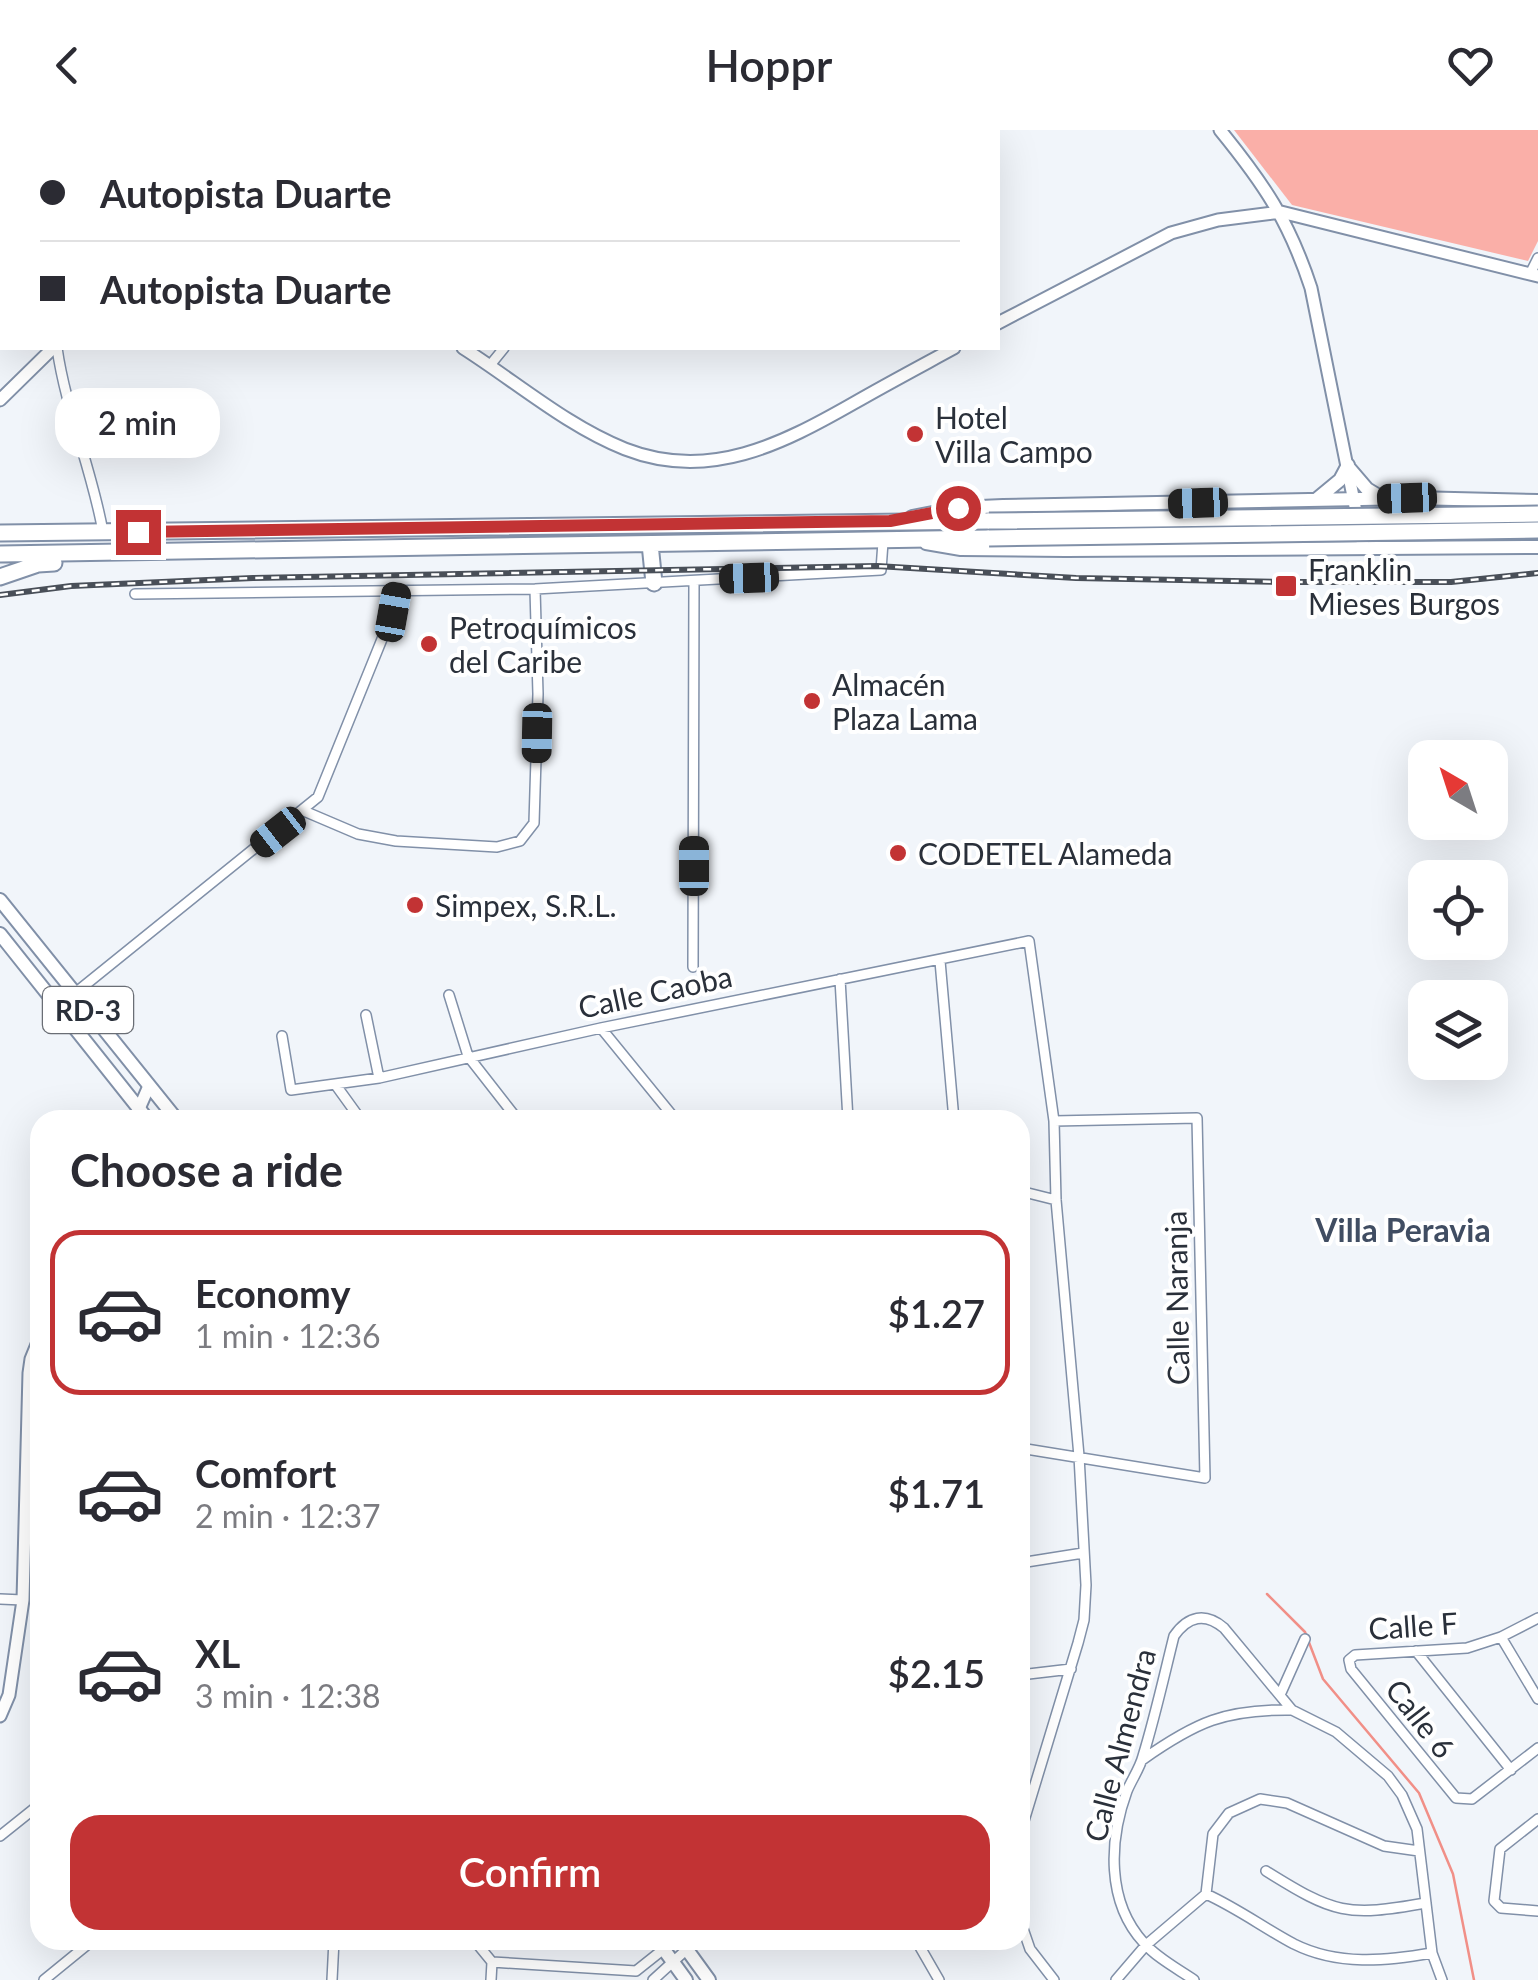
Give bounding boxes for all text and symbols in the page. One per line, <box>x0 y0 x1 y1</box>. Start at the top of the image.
icon: back <box>40 38 95 93</box>
text: Hoppr <box>706 38 832 92</box>
icon: heart <box>1443 38 1498 93</box>
text: Autopista Duarte <box>100 170 392 216</box>
text: Autopista Duarte <box>100 266 392 312</box>
callout: 2 min <box>56 387 220 457</box>
place label: Hotel Villa Campo <box>935 399 1093 469</box>
text: 2 min <box>98 403 177 442</box>
marker: Hotel Villa Campo <box>904 423 926 445</box>
car <box>1376 482 1438 514</box>
route start <box>936 486 981 531</box>
car <box>1167 487 1229 519</box>
route end <box>116 510 161 555</box>
place label: Franklin Mieses Burgos <box>1308 551 1500 621</box>
car <box>718 562 780 594</box>
marker: Franklin Mieses Burgos <box>1273 573 1299 599</box>
car <box>373 580 413 644</box>
place label: Petroquímicos del Caribe <box>449 609 637 679</box>
marker: Petroquímicos del Caribe <box>418 633 440 655</box>
place label: Almacén Plaza Lama <box>832 666 978 736</box>
marker: Almacén Plaza Lama <box>801 690 823 712</box>
car <box>521 703 553 763</box>
north arrow <box>1408 740 1508 840</box>
map controls <box>1408 740 1508 1080</box>
car <box>245 802 311 862</box>
place label: CODETEL Alameda <box>918 835 1172 871</box>
car <box>679 836 709 896</box>
marker: CODETEL Alameda <box>887 842 909 864</box>
button: locate <box>1408 860 1508 960</box>
place label: Simpex, S.R.L. <box>435 887 617 923</box>
marker: Simpex, S.R.L. <box>404 894 426 916</box>
street label: Calle Caoba <box>575 957 735 1025</box>
button: layers <box>1408 980 1508 1080</box>
road number: RD-3 <box>43 987 133 1033</box>
text: Choose a ride <box>70 1143 343 1197</box>
street label: Calle Naranja <box>1156 1210 1196 1386</box>
district label: Villa Peravia <box>1314 1210 1491 1249</box>
icon: car <box>75 1268 165 1358</box>
text: Economy <box>195 1270 350 1316</box>
text: $1.27 <box>888 1290 985 1336</box>
text: 1 min · 12:36 <box>195 1316 381 1355</box>
icon: car <box>75 1448 165 1538</box>
text: Comfort <box>195 1450 336 1496</box>
text: $1.71 <box>888 1470 985 1516</box>
text: 2 min · 12:37 <box>195 1496 381 1535</box>
street label: Calle F <box>1367 1604 1459 1646</box>
icon: car <box>75 1628 165 1718</box>
text: XL <box>195 1630 240 1676</box>
street label: Calle Almendra <box>1076 1644 1162 1846</box>
text: $2.15 <box>888 1650 985 1696</box>
street label: Calle 6 <box>1379 1671 1463 1765</box>
text: 3 min · 12:38 <box>195 1676 381 1715</box>
button: Confirm <box>70 1815 990 1930</box>

